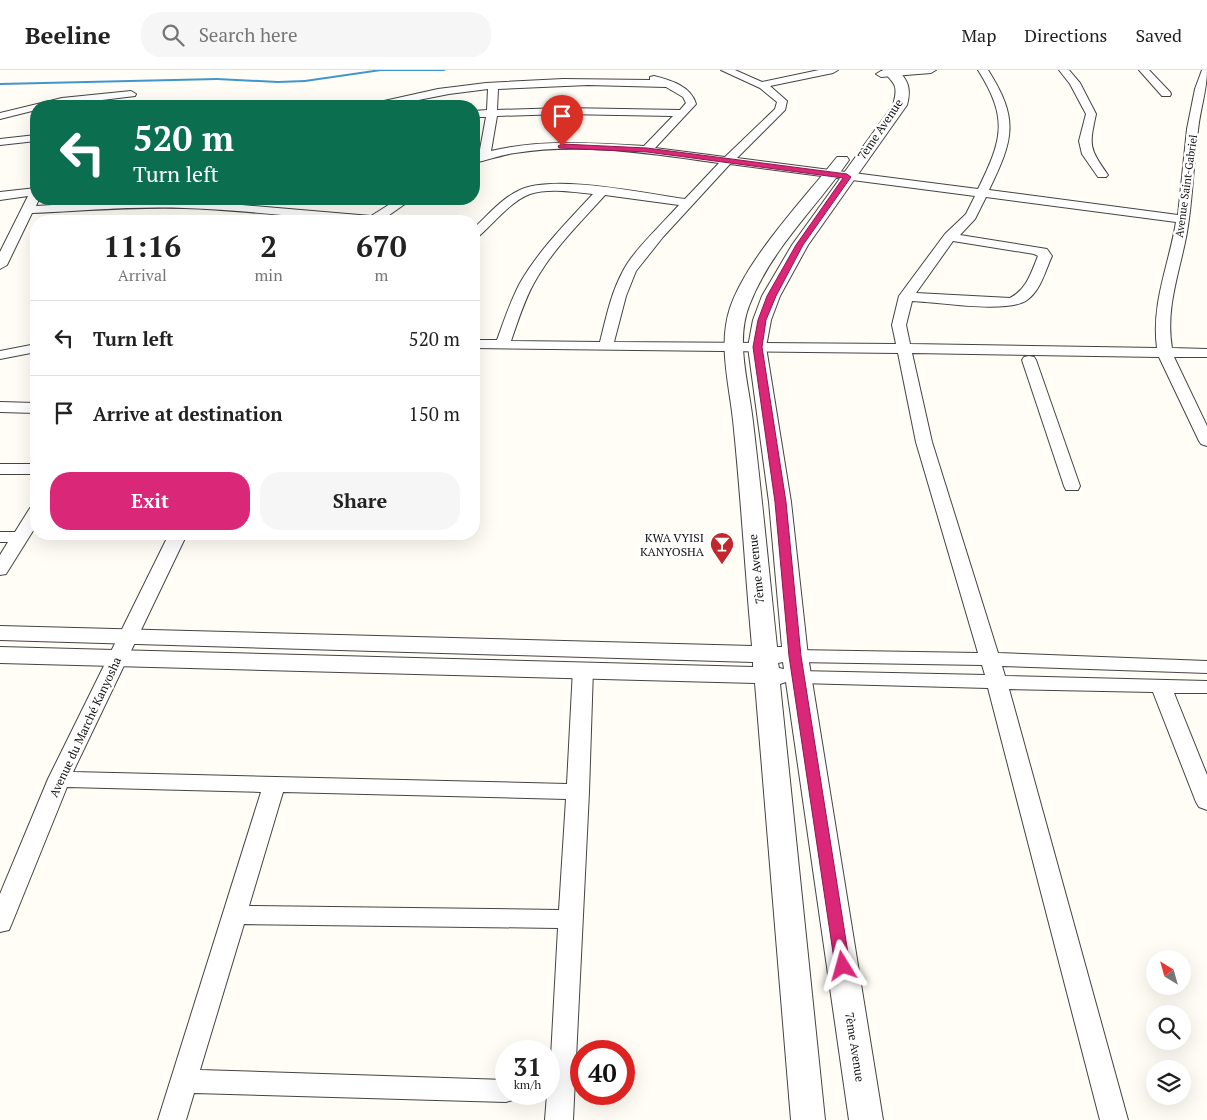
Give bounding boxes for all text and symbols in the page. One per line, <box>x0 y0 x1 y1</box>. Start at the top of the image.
search box <box>141 12 491 57</box>
text: Beeline <box>25 19 111 51</box>
icon: search <box>159 21 187 49</box>
text: Search here <box>199 22 297 47</box>
text: Map <box>961 23 996 47</box>
text: Directions <box>1024 23 1107 47</box>
text: Saved <box>1135 23 1182 47</box>
pin <box>541 95 583 146</box>
street label: 7ème Avenue <box>854 96 906 162</box>
icon: arrive <box>548 102 576 130</box>
text: 520 m <box>133 115 234 161</box>
icon: left <box>50 120 115 185</box>
street label: Avenue Saint-Gabriel <box>1172 134 1200 238</box>
text: Turn left <box>133 159 219 188</box>
text: 11:16 <box>103 226 181 266</box>
text: 2 <box>260 226 277 266</box>
text: 670 <box>356 226 407 266</box>
text: Arrival <box>118 264 167 286</box>
text: min <box>255 264 283 286</box>
text: m <box>374 264 388 286</box>
icon: left <box>50 324 78 352</box>
text: Turn left <box>93 326 174 351</box>
text: 520 m <box>409 326 460 351</box>
icon: arrive <box>50 399 78 427</box>
text: Arrive at destination <box>93 401 282 426</box>
text: 150 m <box>409 401 460 426</box>
button: Exit <box>50 472 250 530</box>
button: Share <box>260 472 460 530</box>
place label: KWA VYISI KANYOSHA <box>640 530 705 559</box>
bar icon: KWA VYISI KANYOSHA <box>709 531 735 565</box>
street label: 7ème Avenue <box>745 533 767 605</box>
street label: Avenue du Marché Kanyosha <box>46 654 124 800</box>
position arrow <box>816 939 868 991</box>
north arrow <box>1146 950 1191 995</box>
map controls <box>1146 950 1191 1105</box>
button: search <box>1146 1005 1191 1050</box>
street label: 7ème Avenue <box>842 1011 868 1083</box>
speed limit sign: 40 <box>570 1040 635 1105</box>
text: 31 <box>513 1050 542 1083</box>
button: layers <box>1146 1060 1191 1105</box>
text: km/h <box>514 1077 541 1092</box>

